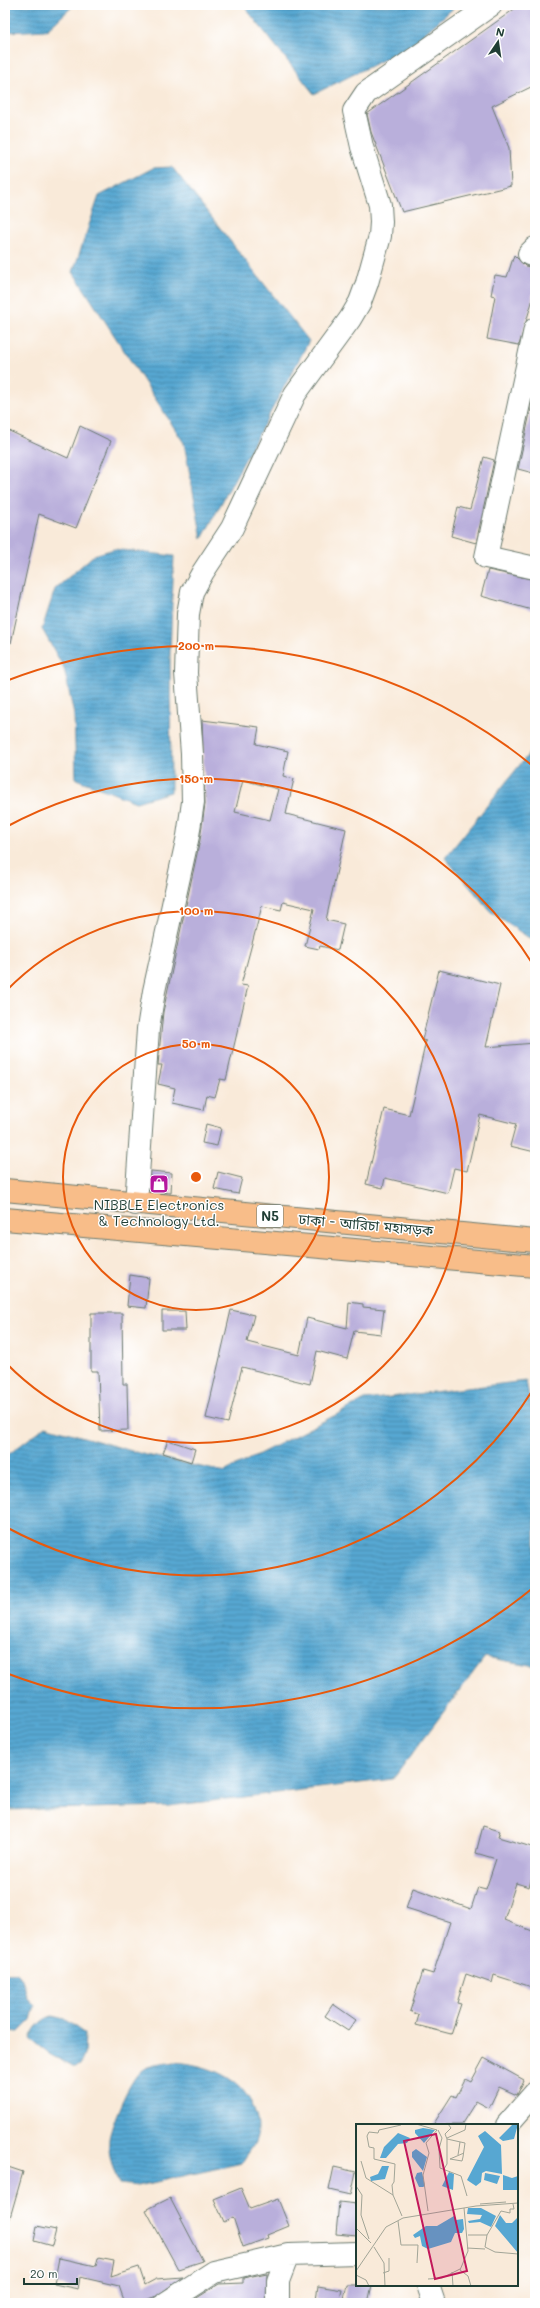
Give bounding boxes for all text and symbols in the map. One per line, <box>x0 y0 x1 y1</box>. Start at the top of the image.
north arrow <box>478 22 518 62</box>
text: N <box>495 24 506 40</box>
text: 200 m <box>178 637 214 653</box>
text: 150 m <box>179 770 213 786</box>
text: 100 m <box>179 902 213 918</box>
text: 50 m <box>182 1035 210 1051</box>
centre of rings <box>189 1170 203 1184</box>
shop icon: NIBBLE Electronics & Technology Ltd. <box>148 1173 170 1195</box>
place label: NIBBLE Electronics & Technology Ltd. <box>94 1195 224 1230</box>
road number: N5 <box>257 1205 283 1227</box>
street label: ঢাকা - আরিচা মহাসড়ক <box>297 1209 435 1240</box>
inset map <box>356 2124 518 2286</box>
scale bar <box>24 2260 77 2286</box>
text: 20 m <box>30 2265 58 2281</box>

